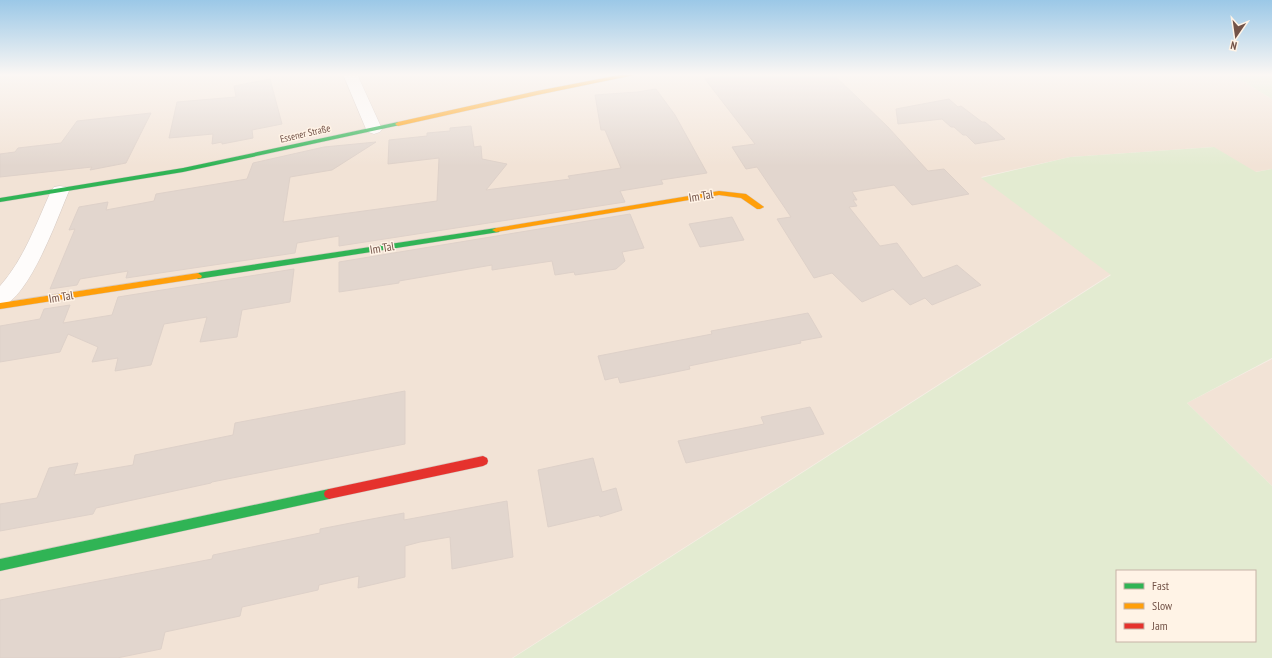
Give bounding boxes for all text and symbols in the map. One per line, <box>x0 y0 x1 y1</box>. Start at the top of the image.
north arrow <box>1216 16 1256 56</box>
text: N <box>1229 38 1238 53</box>
street label: Essener Straße <box>279 121 332 146</box>
street label: Im Tal <box>688 186 715 205</box>
street label: Im Tal <box>369 238 396 257</box>
street label: Im Tal <box>48 287 75 306</box>
legend <box>1116 570 1256 642</box>
text: Fast <box>1152 578 1170 593</box>
text: Slow <box>1152 598 1173 613</box>
text: Jam <box>1151 618 1168 633</box>

